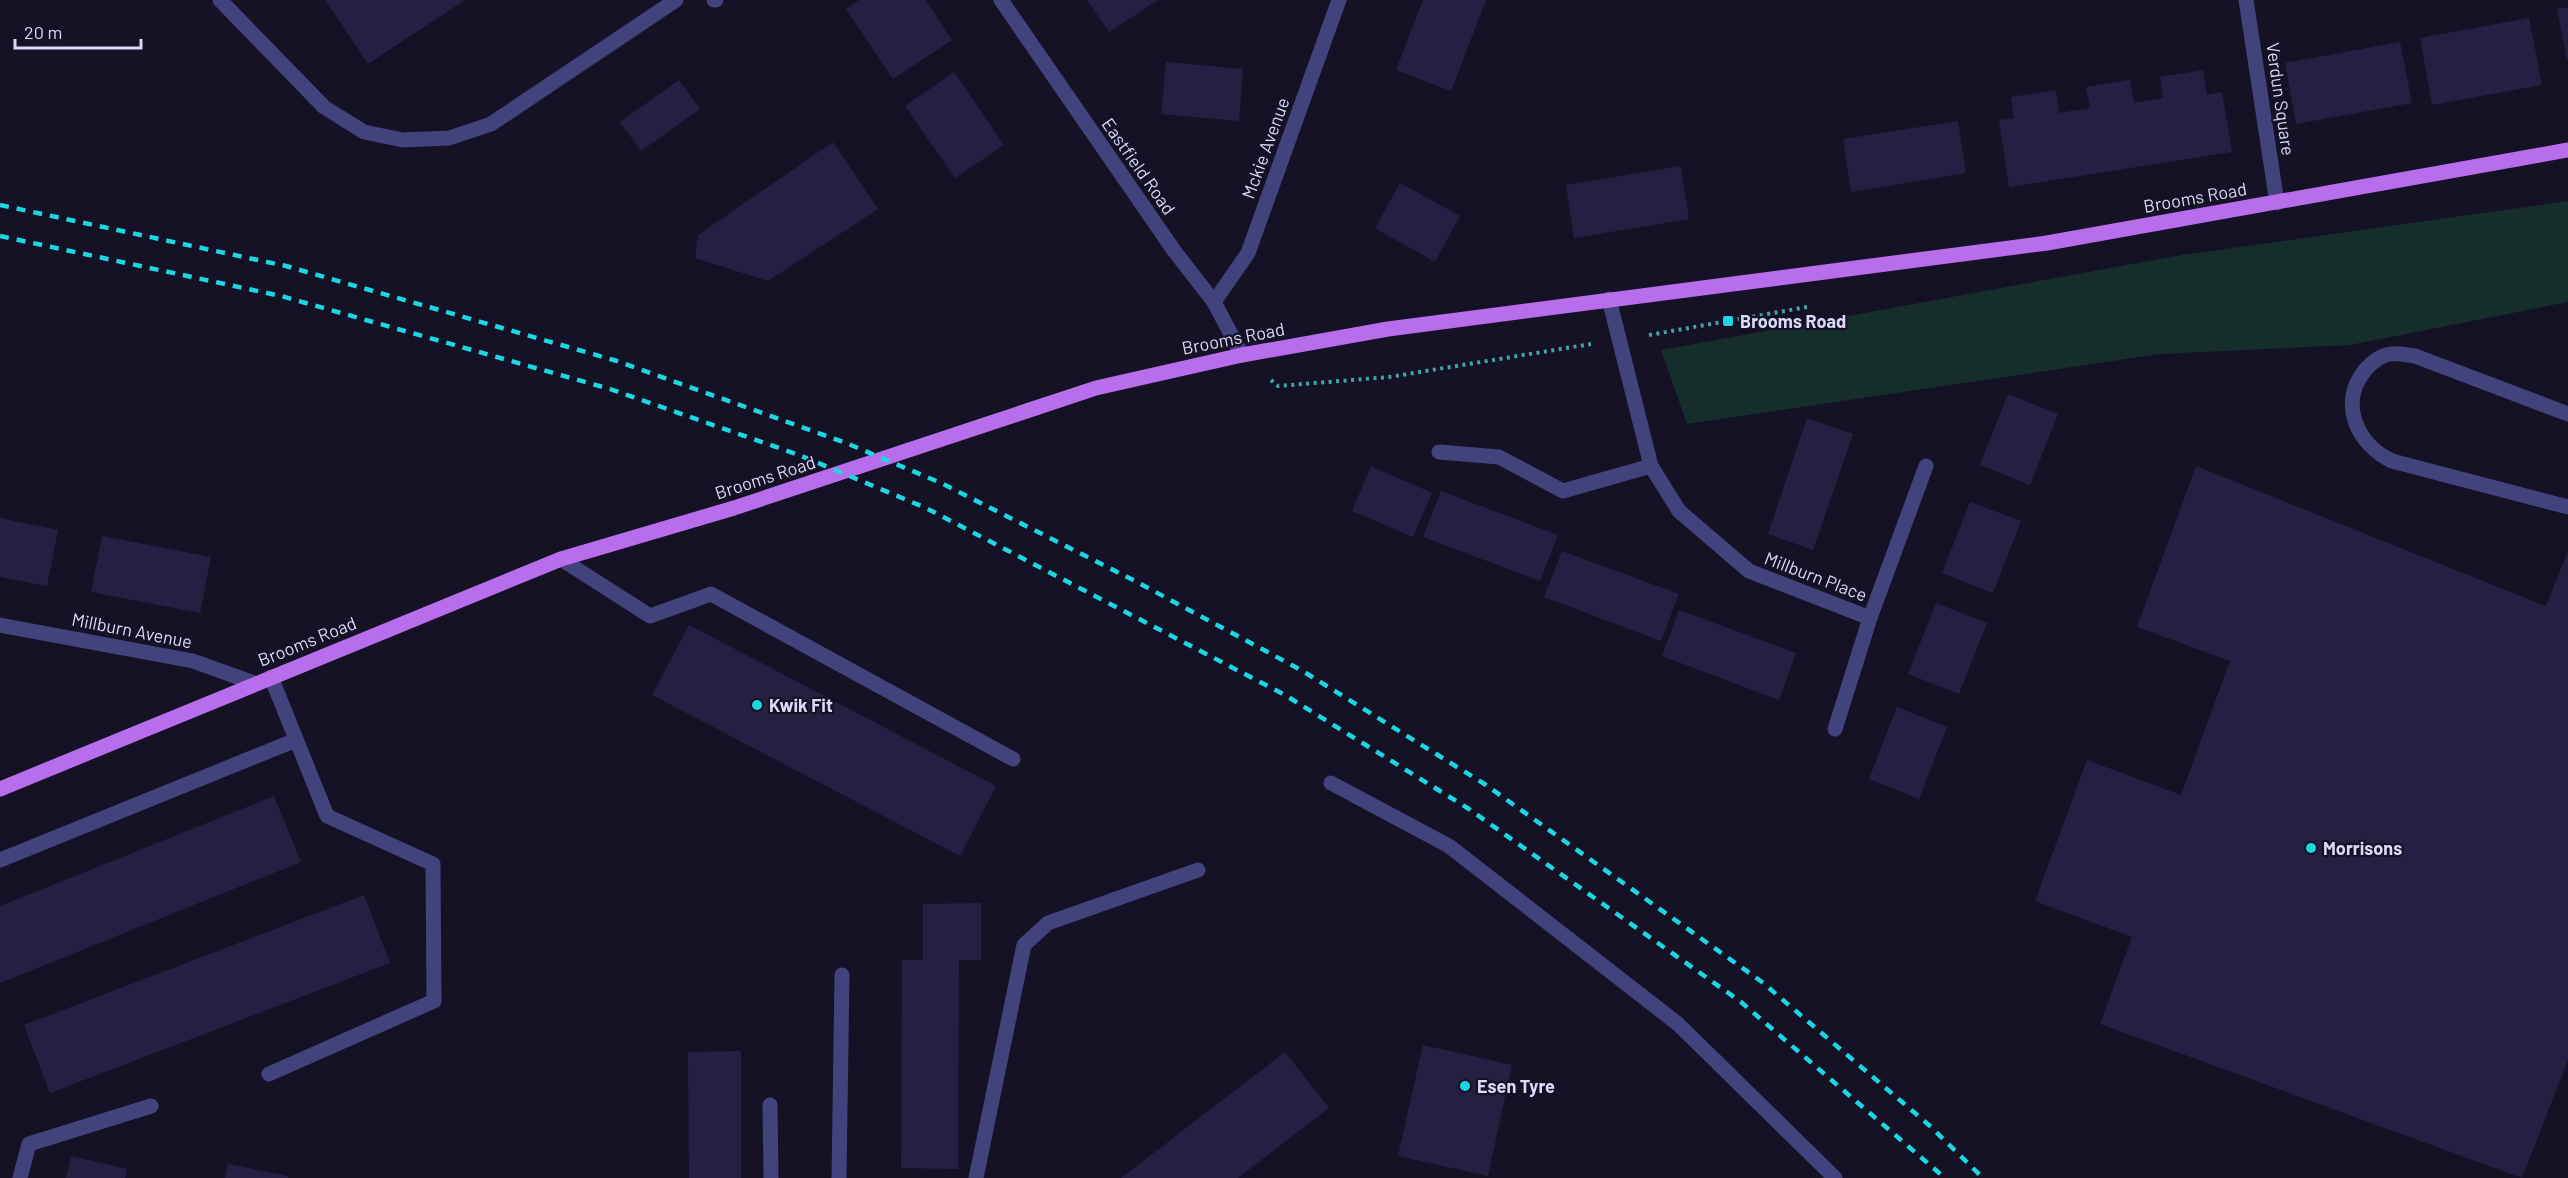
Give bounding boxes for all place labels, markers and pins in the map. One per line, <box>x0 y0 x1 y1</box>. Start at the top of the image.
place label: Brooms Road <box>1740 310 1846 332</box>
marker: Brooms Road <box>1721 314 1735 328</box>
place label: Kwik Fit <box>769 694 833 716</box>
marker: Kwik Fit <box>750 698 764 712</box>
place label: Morrisons <box>2323 837 2402 859</box>
marker: Morrisons <box>2304 841 2318 855</box>
place label: Esen Tyre <box>1477 1075 1555 1097</box>
marker: Esen Tyre <box>1458 1079 1472 1093</box>

